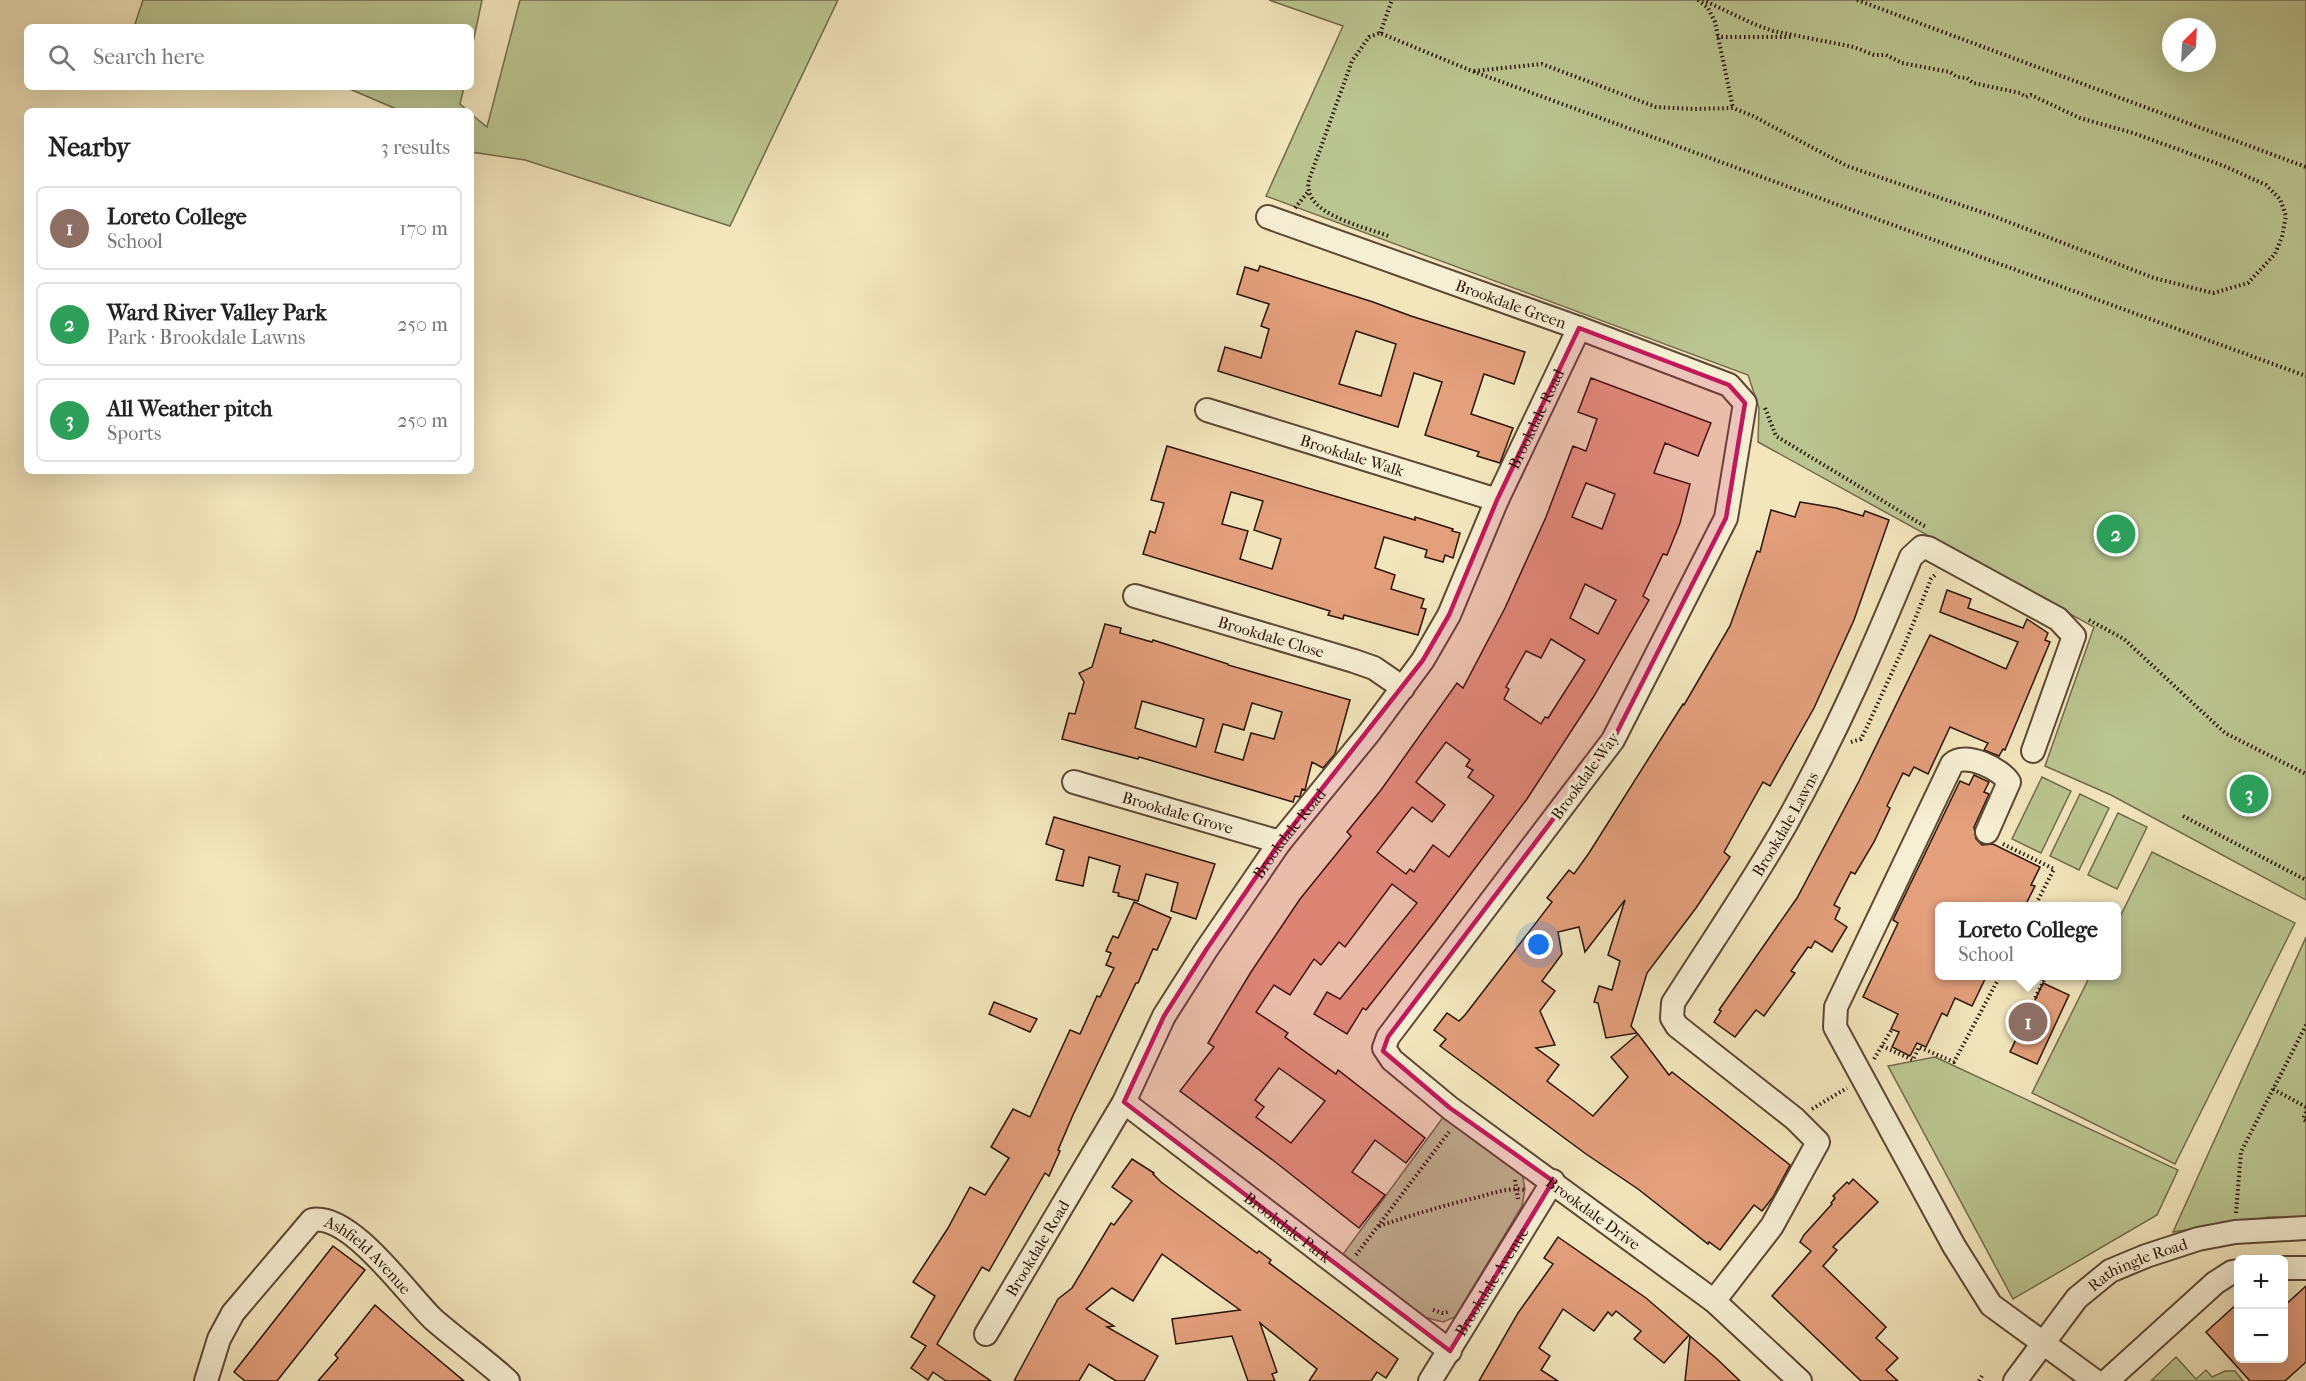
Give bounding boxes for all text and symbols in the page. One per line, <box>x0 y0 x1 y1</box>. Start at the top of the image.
north arrow <box>2162 18 2216 72</box>
search box <box>24 24 474 90</box>
icon: search <box>45 41 78 74</box>
text: Search here <box>93 44 205 70</box>
text: Nearby <box>48 132 130 163</box>
text: 3 results <box>381 136 450 159</box>
text: Loreto College <box>107 204 247 230</box>
text: 1 <box>66 217 73 240</box>
text: 170 m <box>399 217 448 240</box>
text: School <box>107 230 163 253</box>
street label: Brookdale Green <box>1453 275 1570 332</box>
text: Ward River Valley Park <box>107 300 327 326</box>
text: 2 <box>64 313 75 336</box>
text: 250 m <box>397 313 448 336</box>
text: Park · Brookdale Lawns <box>107 326 306 349</box>
street label: Brookdale Road <box>1504 365 1568 472</box>
text: All Weather pitch <box>107 396 272 422</box>
text: 3 <box>65 409 74 432</box>
text: 250 m <box>397 409 448 432</box>
text: Sports <box>107 422 161 445</box>
street label: Brookdale Walk <box>1298 430 1407 480</box>
pin: 2 <box>2096 512 2136 556</box>
street label: Brookdale Close <box>1216 612 1327 661</box>
street label: Brookdale Way <box>1547 728 1623 823</box>
street label: Brookdale Lawns <box>1748 768 1822 880</box>
pin: 3 <box>2230 772 2268 816</box>
street label: Brookdale Road <box>1248 784 1330 882</box>
street label: Brookdale Grove <box>1120 787 1235 837</box>
popup <box>1935 902 2121 980</box>
text: Loreto College <box>1958 917 2098 943</box>
your location <box>1524 930 1553 959</box>
text: School <box>1958 943 2014 966</box>
pin: 1 <box>2008 1000 2048 1044</box>
street label: Brookdale Drive <box>1542 1172 1644 1254</box>
street label: Brookdale Park <box>1240 1188 1336 1267</box>
street label: Brookdale Road <box>1001 1196 1073 1300</box>
street label: Ashfield Avenue <box>321 1211 415 1298</box>
street label: Brookdale Avenue <box>1451 1223 1532 1339</box>
street label: Rathingle Road <box>2084 1234 2190 1295</box>
map controls <box>2234 1255 2288 1363</box>
button: + <box>2234 1255 2288 1309</box>
button: − <box>2234 1309 2288 1363</box>

